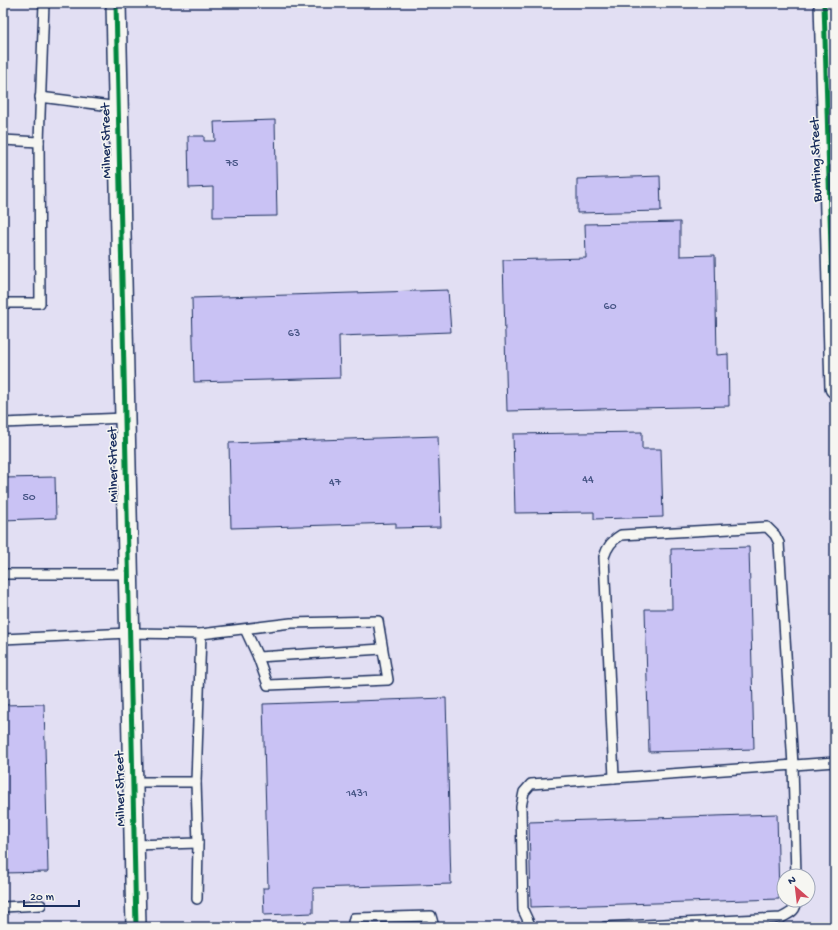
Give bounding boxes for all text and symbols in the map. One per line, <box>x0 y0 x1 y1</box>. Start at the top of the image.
street label: Milner Street <box>98 102 116 179</box>
street label: Bunting Street <box>807 116 827 203</box>
house number: 75 <box>225 157 238 171</box>
house number: 60 <box>604 300 617 314</box>
house number: 63 <box>288 327 300 341</box>
street label: Milner Street <box>105 426 123 503</box>
house number: 44 <box>582 473 594 487</box>
house number: 47 <box>329 476 342 490</box>
house number: 50 <box>22 491 36 505</box>
street label: Milner Street <box>112 750 130 827</box>
house number: 1431 <box>345 787 368 801</box>
north arrow <box>776 868 816 908</box>
text: N <box>786 874 798 888</box>
scale bar <box>24 882 79 908</box>
text: 20 m <box>30 891 55 905</box>

